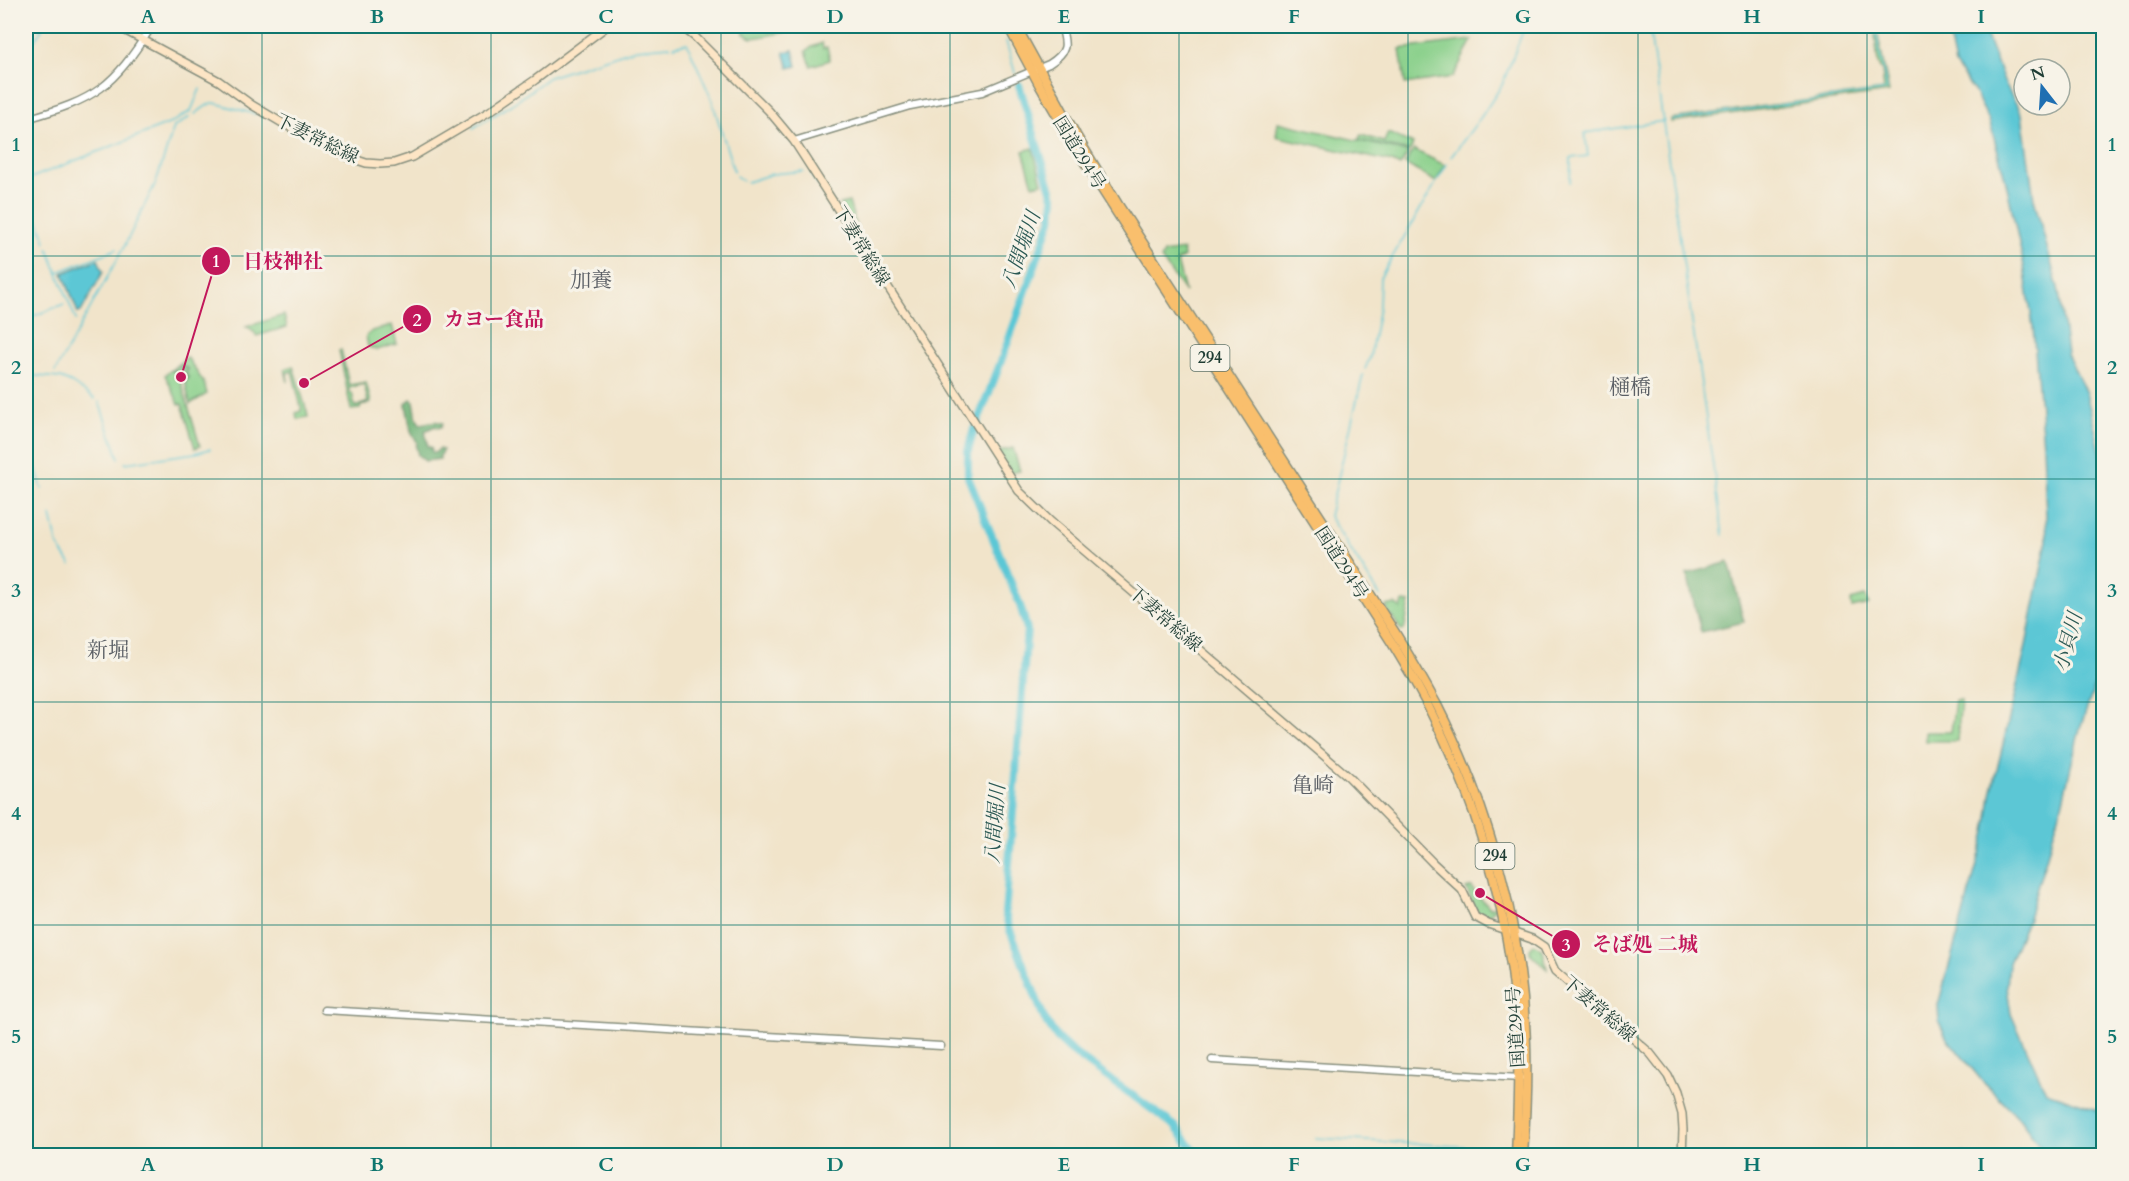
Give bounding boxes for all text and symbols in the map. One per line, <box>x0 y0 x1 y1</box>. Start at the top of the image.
text: A <box>140 3 156 30</box>
text: B <box>370 3 384 30</box>
text: C <box>598 3 614 30</box>
text: D <box>826 3 844 30</box>
text: E <box>1058 3 1070 30</box>
text: F <box>1288 3 1300 30</box>
text: G <box>1515 3 1531 30</box>
text: H <box>1743 3 1761 30</box>
text: I <box>1977 3 1985 30</box>
north arrow <box>2012 57 2072 117</box>
text: N <box>2028 61 2048 86</box>
street label: 下妻常総線 <box>271 108 363 170</box>
street label: 国道294号 <box>1047 112 1111 194</box>
text: 1 <box>11 131 21 158</box>
text: 1 <box>2107 131 2117 158</box>
street label: 下妻常総線 <box>827 201 895 291</box>
water label: 八間堀川 <box>995 206 1047 292</box>
callout: 日枝神社 <box>201 242 335 280</box>
text: 日枝神社 <box>243 248 323 275</box>
text: 1 <box>211 249 221 274</box>
district label: 加養 <box>570 266 612 295</box>
callout: カヨー食品 <box>402 300 556 338</box>
text: カヨー食品 <box>444 306 544 333</box>
text: 2 <box>412 308 422 333</box>
road number: 294 <box>1190 345 1230 371</box>
text: 2 <box>11 354 21 381</box>
text: 2 <box>2107 354 2117 381</box>
district label: 樋橋 <box>1609 373 1651 402</box>
street label: 国道294号 <box>1308 522 1374 604</box>
text: 3 <box>11 577 21 604</box>
text: 3 <box>2107 577 2117 604</box>
street label: 下妻常総線 <box>1123 580 1207 658</box>
water label: 小貝川 <box>2047 608 2089 674</box>
district label: 新堀 <box>87 636 129 665</box>
district label: 亀崎 <box>1292 771 1334 800</box>
water label: 八間堀川 <box>979 781 1011 865</box>
text: 4 <box>11 800 21 827</box>
text: 4 <box>2107 800 2117 827</box>
road number: 294 <box>1476 843 1514 869</box>
callout: そば処 二城 <box>1551 925 1710 963</box>
text: そば処 二城 <box>1592 931 1698 958</box>
text: 3 <box>1561 933 1571 958</box>
street label: 下妻常総線 <box>1557 970 1641 1048</box>
street label: 国道294号 <box>1501 985 1531 1069</box>
text: 5 <box>11 1023 21 1050</box>
text: 5 <box>2107 1023 2117 1050</box>
text: A <box>140 1151 156 1178</box>
text: B <box>370 1151 384 1178</box>
text: C <box>598 1151 614 1178</box>
text: D <box>826 1151 844 1178</box>
text: E <box>1058 1151 1070 1178</box>
text: F <box>1288 1151 1300 1178</box>
text: G <box>1515 1151 1531 1178</box>
text: H <box>1743 1151 1761 1178</box>
text: I <box>1977 1151 1985 1178</box>

